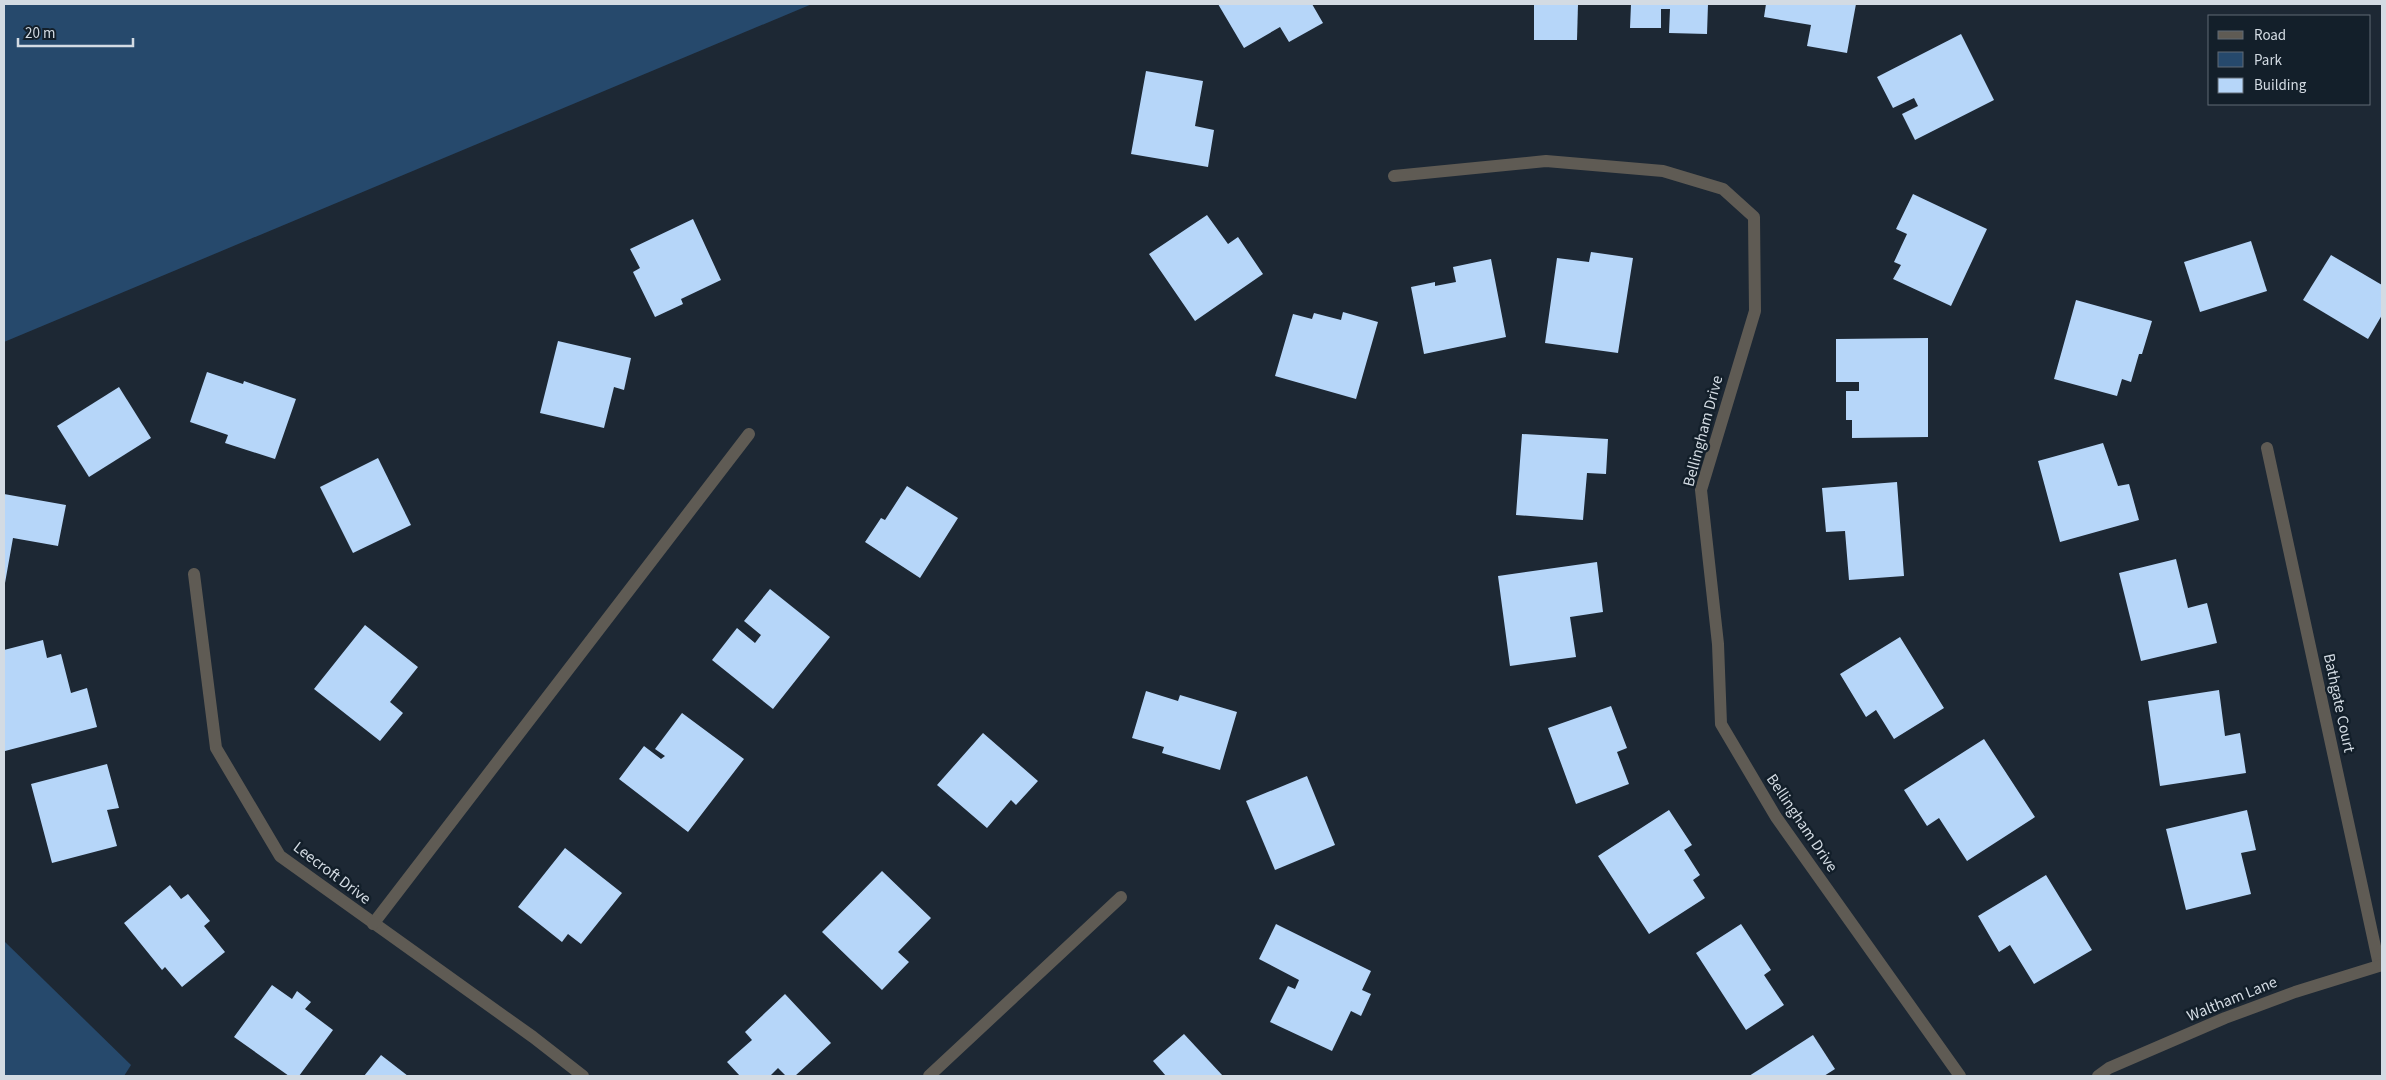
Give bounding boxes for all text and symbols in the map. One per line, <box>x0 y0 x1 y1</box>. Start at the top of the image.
scale bar <box>18 15 132 47</box>
legend <box>2208 15 2371 105</box>
text: 20 m <box>25 23 55 44</box>
text: Road <box>2254 25 2286 46</box>
text: Park <box>2254 50 2283 71</box>
text: Building <box>2254 75 2307 96</box>
street label: Bellingham Drive <box>1678 373 1728 489</box>
street label: Bathgate Court <box>2318 651 2360 755</box>
street label: Bellingham Drive <box>1761 770 1843 877</box>
street label: Leecroft Drive <box>289 836 375 910</box>
street label: Waltham Lane <box>2184 971 2281 1027</box>

